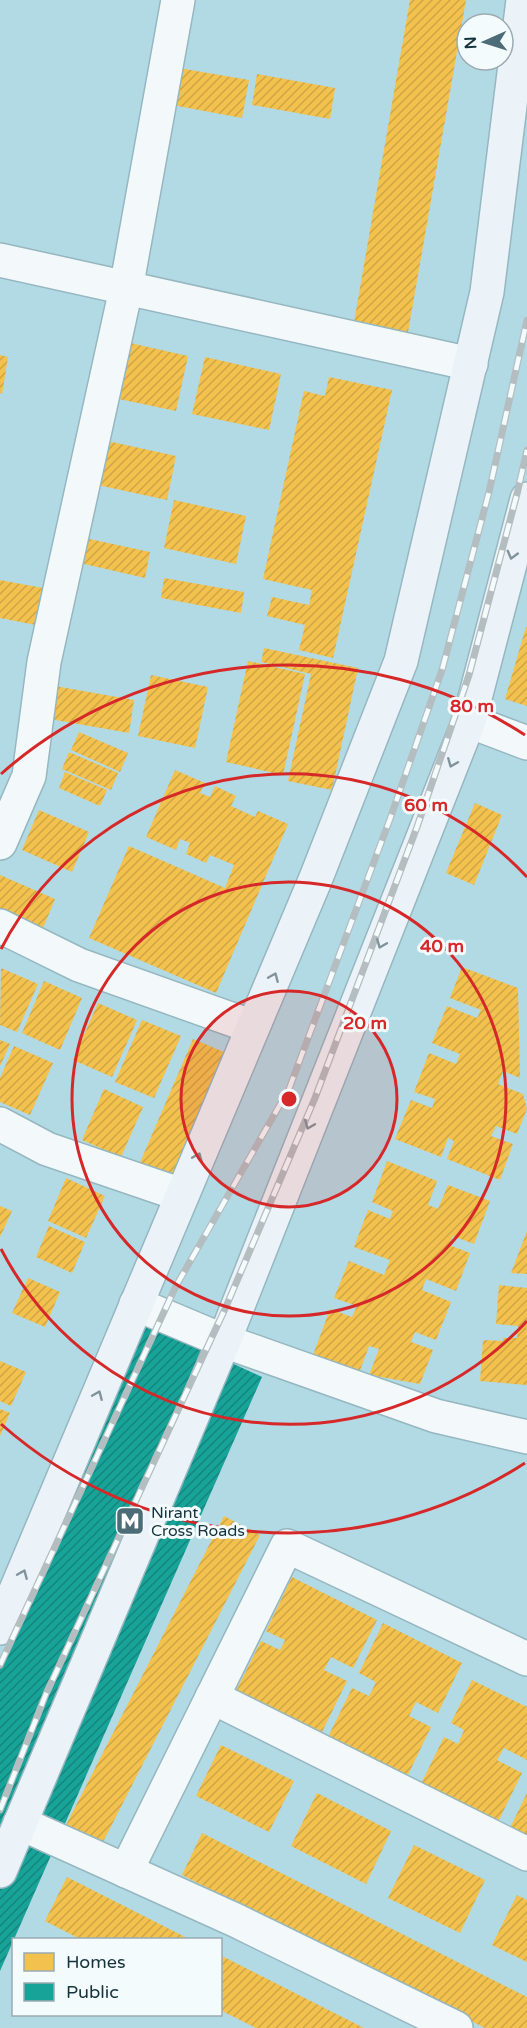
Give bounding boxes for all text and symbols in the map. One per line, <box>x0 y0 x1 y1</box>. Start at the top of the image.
north arrow <box>455 12 515 72</box>
text: N <box>461 36 481 50</box>
one-way arrow <box>507 550 520 560</box>
text: 80 m <box>450 695 494 717</box>
one-way arrow <box>447 757 460 767</box>
text: 60 m <box>404 794 448 816</box>
text: 40 m <box>420 935 464 957</box>
one-way arrow <box>376 938 388 949</box>
one-way arrow <box>267 973 279 984</box>
text: 20 m <box>343 1012 387 1034</box>
centre of rings <box>279 1089 299 1109</box>
one-way arrow <box>304 1119 316 1130</box>
one-way arrow <box>191 1152 203 1163</box>
one-way arrow <box>91 1390 103 1401</box>
place label: Nirant Cross Roads <box>151 1503 245 1541</box>
metro station icon: Nirant Cross Roads <box>114 1505 146 1537</box>
one-way arrow <box>16 1570 28 1581</box>
legend <box>12 1938 222 2016</box>
text: Homes <box>66 1951 126 1973</box>
text: Public <box>66 1981 119 2003</box>

